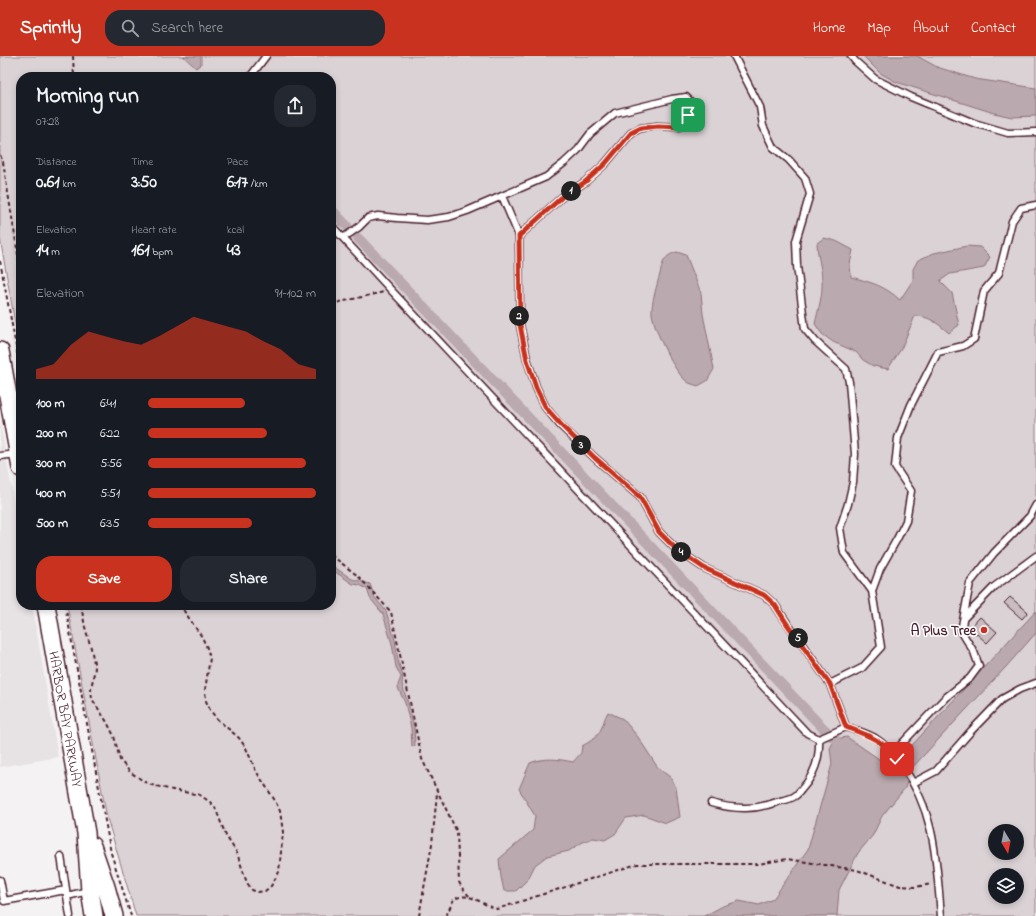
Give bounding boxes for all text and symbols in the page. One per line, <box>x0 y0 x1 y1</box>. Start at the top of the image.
search box <box>105 10 385 46</box>
text: Sprintly <box>20 15 81 42</box>
icon: search <box>119 17 141 39</box>
text: Search here <box>151 17 223 39</box>
text: Home <box>813 18 845 39</box>
text: Map <box>867 18 891 39</box>
text: About <box>913 18 949 39</box>
text: Contact <box>971 18 1016 39</box>
text: Morning run <box>36 81 139 113</box>
button: share <box>274 85 316 127</box>
pin <box>671 98 705 132</box>
icon: arrive <box>677 104 699 126</box>
text: 07:28 <box>36 112 59 131</box>
text: Distance <box>36 154 77 170</box>
text: Time <box>131 154 153 170</box>
text: Pace <box>227 154 248 170</box>
text: 0.61 <box>36 170 60 195</box>
text: 3:50 <box>131 170 157 195</box>
text: 6:17 <box>227 170 248 195</box>
text: km <box>60 176 76 192</box>
text: /km <box>248 176 268 192</box>
pin: 1 <box>561 181 581 201</box>
text: 1 <box>569 183 573 199</box>
text: Elevation <box>36 222 76 238</box>
text: Heart rate <box>131 222 176 238</box>
text: kcal <box>227 222 244 238</box>
text: 14 <box>36 238 48 263</box>
text: 161 <box>131 238 150 263</box>
text: 43 <box>227 238 241 263</box>
text: m <box>48 244 60 260</box>
text: bpm <box>150 244 173 260</box>
text: Elevation <box>36 284 84 303</box>
text: 91–102 m <box>275 284 316 303</box>
pin: 2 <box>509 306 529 326</box>
text: 2 <box>516 308 522 324</box>
text: 100 m <box>36 394 65 413</box>
text: 6:41 <box>100 394 116 413</box>
text: 200 m <box>36 424 67 443</box>
text: 6:22 <box>100 424 120 443</box>
pin: 3 <box>571 435 591 455</box>
text: 3 <box>579 437 583 453</box>
text: 300 m <box>36 454 66 473</box>
text: 5:56 <box>100 454 122 473</box>
text: 400 m <box>36 484 66 503</box>
text: 5:51 <box>100 484 120 503</box>
text: 500 m <box>36 514 68 533</box>
text: 6:35 <box>100 514 120 533</box>
pin: 4 <box>671 542 691 562</box>
text: 4 <box>679 544 683 560</box>
button: Save <box>36 556 172 602</box>
button: Share <box>180 556 316 602</box>
place label: A Plus Tree <box>911 621 977 642</box>
marker: A Plus Tree <box>979 625 989 635</box>
pin: 5 <box>788 628 808 648</box>
text: 5 <box>795 630 801 646</box>
street label: HARBOR BAY PARKWAY <box>42 650 87 790</box>
pin <box>880 742 914 776</box>
icon: check <box>886 748 908 770</box>
north arrow <box>988 824 1024 860</box>
map controls <box>988 824 1024 904</box>
button: layers <box>988 868 1024 904</box>

